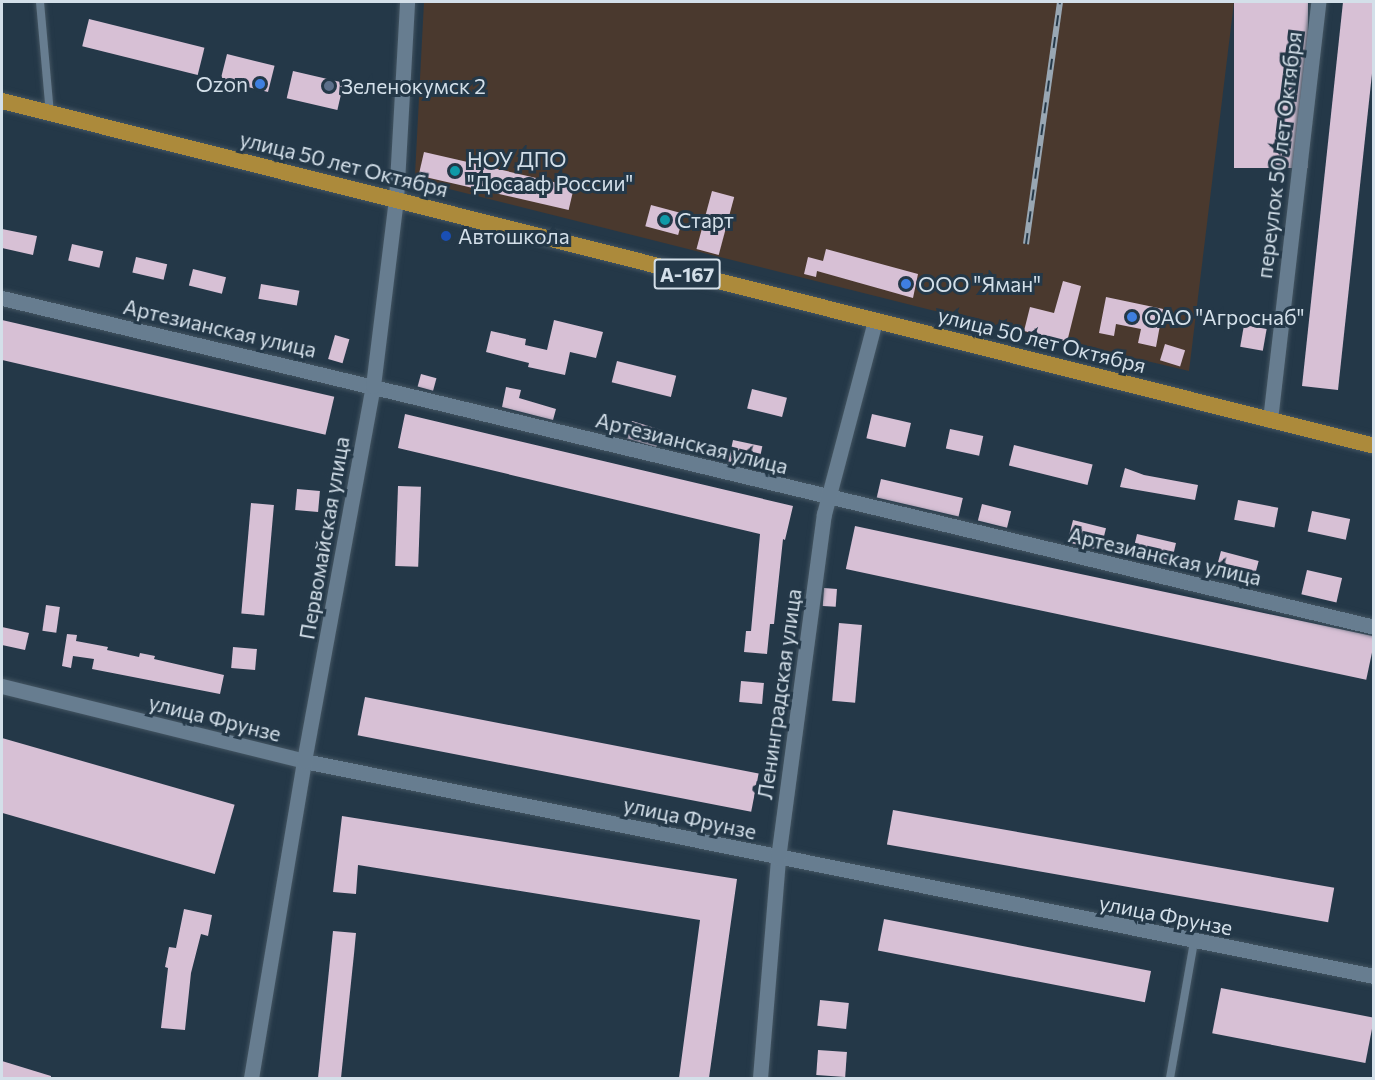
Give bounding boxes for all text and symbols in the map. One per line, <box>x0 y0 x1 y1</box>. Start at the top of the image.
street label: переулок 50 лет Октября <box>1251 30 1307 280</box>
place label: Ozon <box>196 71 248 97</box>
place label: Зеленокумск 2 <box>341 73 486 99</box>
marker: Ozon <box>253 77 267 91</box>
marker: Зеленокумск 2 <box>322 79 336 93</box>
street label: улица 50 лет Октября <box>237 126 451 202</box>
place label: НОУ ДПО "Досааф России" <box>467 146 633 196</box>
marker: НОУ ДПО "Досааф России" <box>448 164 462 178</box>
place label: Старт <box>677 207 734 233</box>
marker: Старт <box>658 213 672 227</box>
place label: Автошкола <box>458 223 570 249</box>
marker: Автошкола <box>439 229 453 243</box>
road number: А-167 <box>652 257 722 291</box>
place label: ООО "Яман" <box>918 271 1041 297</box>
marker: ООО "Яман" <box>899 277 913 291</box>
street label: Артезианская улица <box>121 294 319 362</box>
street label: улица 50 лет Октября <box>935 302 1149 378</box>
place label: ОАО "Агроснаб" <box>1144 304 1304 330</box>
marker: ОАО "Агроснаб" <box>1125 310 1139 324</box>
street label: Артезианская улица <box>593 407 791 479</box>
street label: Первомайская улица <box>294 435 354 641</box>
street label: Артезианская улица <box>1066 522 1264 590</box>
street label: Ленинградская улица <box>752 587 806 801</box>
street label: улица Фрунзе <box>146 689 284 747</box>
street label: улица Фрунзе <box>621 792 759 844</box>
street label: улица Фрунзе <box>1097 890 1235 940</box>

